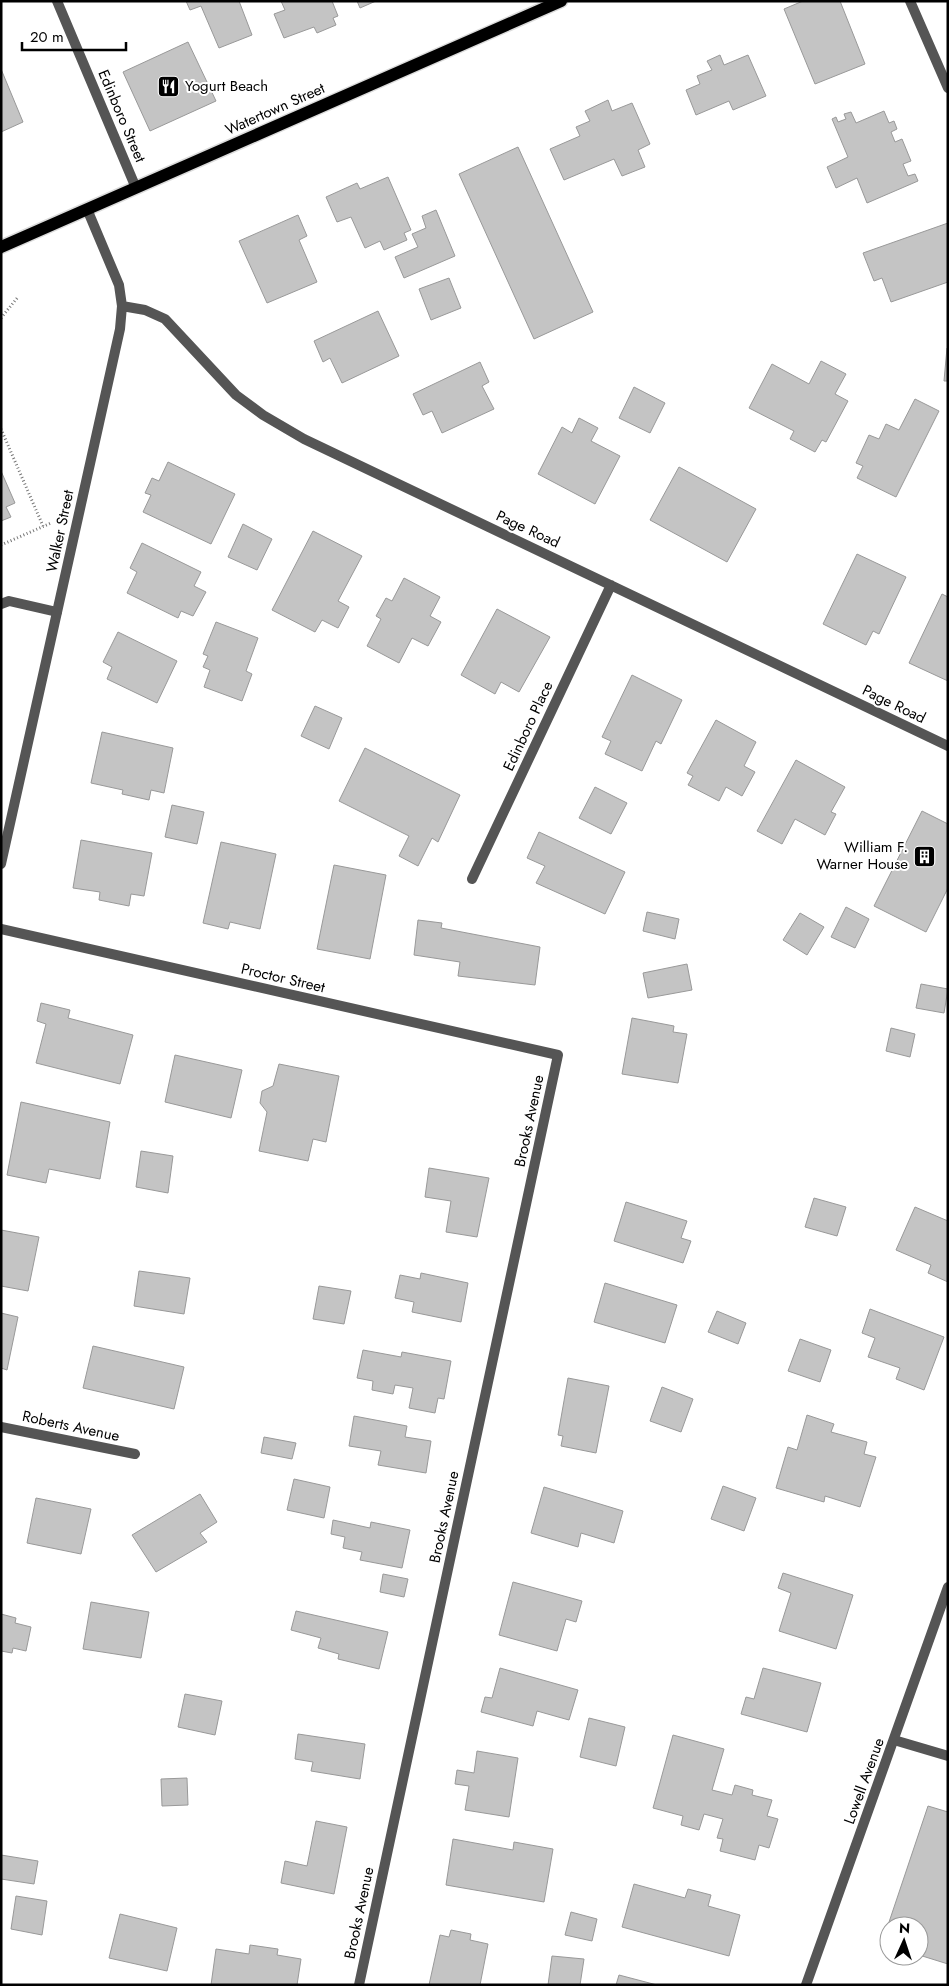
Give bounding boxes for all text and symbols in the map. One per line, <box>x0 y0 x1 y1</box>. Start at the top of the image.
scale bar <box>22 20 126 52</box>
text: 20 m <box>30 26 64 48</box>
street label: Edinboro Street <box>93 66 152 166</box>
restaurant icon: Yogurt Beach <box>157 74 181 98</box>
place label: Yogurt Beach <box>185 75 268 97</box>
street label: Watertown Street <box>222 77 329 141</box>
street label: Walker Street <box>41 487 80 574</box>
street label: Page Road <box>492 505 564 553</box>
street label: Edinboro Place <box>498 677 559 774</box>
street label: Page Road <box>859 679 929 729</box>
place label: William F. Warner House <box>816 836 908 875</box>
building icon: William F. Warner House <box>912 844 936 868</box>
street label: Proctor Street <box>239 958 327 998</box>
street label: Brooks Avenue <box>509 1073 550 1169</box>
street label: Roberts Avenue <box>20 1405 122 1447</box>
street label: Brooks Avenue <box>424 1469 465 1565</box>
street label: Lowell Avenue <box>838 1734 890 1827</box>
street label: Brooks Avenue <box>339 1865 380 1961</box>
north arrow <box>879 1916 929 1966</box>
text: N <box>899 1918 911 1938</box>

